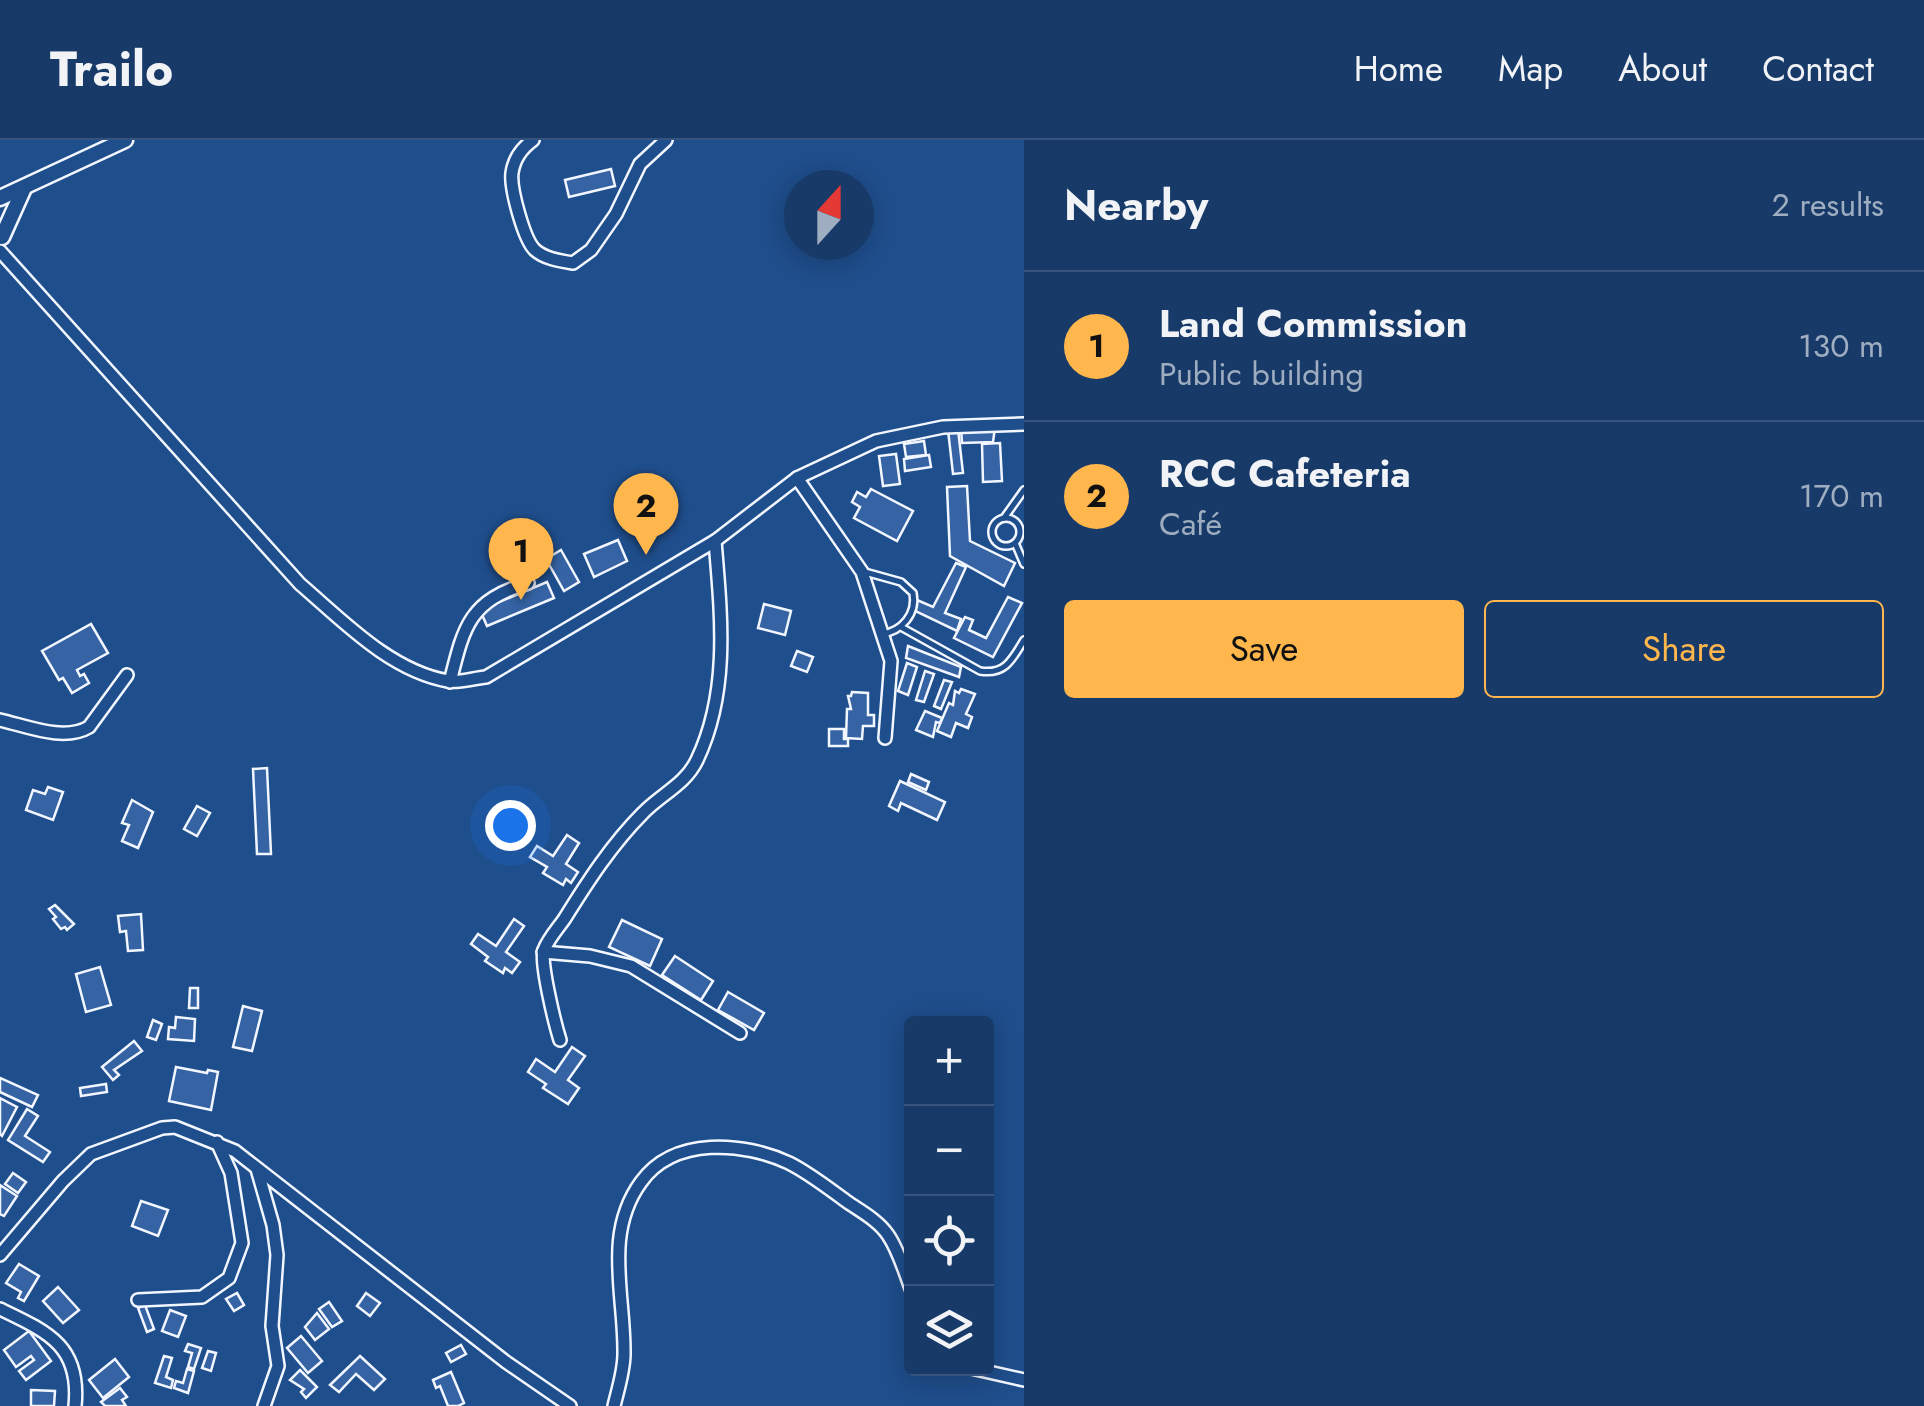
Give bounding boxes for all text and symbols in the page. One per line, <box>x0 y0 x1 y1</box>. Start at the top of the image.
text: Trailo <box>50 35 173 104</box>
text: Home <box>1354 44 1443 94</box>
text: Map <box>1498 44 1563 94</box>
text: About <box>1618 44 1707 94</box>
text: Contact <box>1762 44 1874 94</box>
north arrow <box>784 170 874 260</box>
text: Nearby <box>1064 175 1208 236</box>
text: 2 results <box>1772 182 1884 228</box>
text: Land Commission <box>1159 296 1468 351</box>
text: 1 <box>1088 323 1105 369</box>
text: 130 m <box>1798 323 1884 369</box>
text: Public building <box>1159 351 1364 397</box>
text: RCC Cafeteria <box>1159 446 1411 501</box>
pin: 2 <box>614 472 678 555</box>
text: 2 <box>1086 473 1107 519</box>
text: 170 m <box>1799 473 1884 519</box>
text: Café <box>1159 501 1222 547</box>
pin: 1 <box>488 518 554 600</box>
button: Save <box>1064 600 1464 698</box>
button: Share <box>1484 600 1884 698</box>
your location <box>485 800 536 851</box>
map controls <box>904 1016 994 1376</box>
button: + <box>904 1016 994 1106</box>
button: − <box>904 1106 994 1196</box>
button: locate <box>904 1196 994 1286</box>
button: layers <box>904 1286 994 1376</box>

